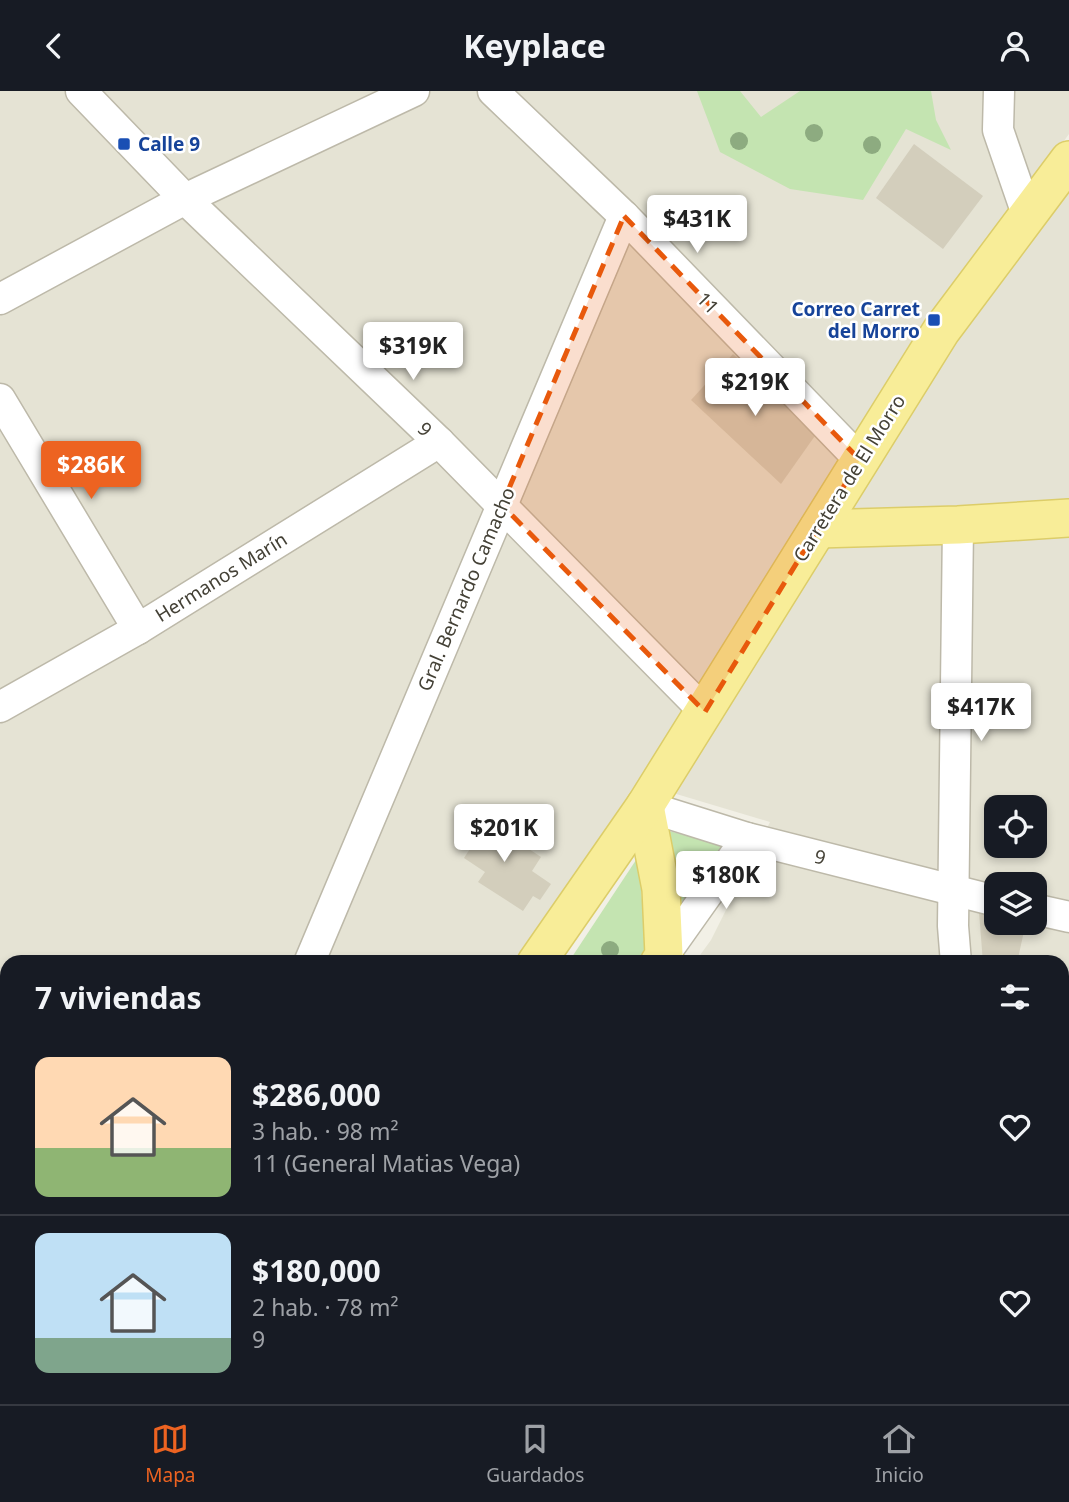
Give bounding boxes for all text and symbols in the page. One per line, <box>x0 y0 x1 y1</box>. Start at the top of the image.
text: Keyplace <box>463 24 606 67</box>
icon: back <box>35 27 73 65</box>
icon: person <box>996 27 1034 65</box>
place label: Calle 9 <box>138 131 200 157</box>
marker: Calle 9 <box>116 136 132 152</box>
pin: $431K <box>648 195 746 255</box>
text: $431K <box>663 202 731 234</box>
street label: 11 <box>691 286 725 320</box>
place label: Correo Carret del Morro <box>791 296 920 344</box>
marker: Correo Carret del Morro <box>926 312 942 328</box>
pin: $319K <box>364 323 462 382</box>
text: $319K <box>379 329 447 361</box>
pin: $219K <box>706 359 804 418</box>
text: $219K <box>721 365 789 397</box>
street label: Carretera de El Morro <box>787 389 911 567</box>
street label: 9 <box>412 416 438 442</box>
pin: $286K <box>42 441 140 501</box>
text: $286K <box>57 448 125 480</box>
street label: Gral. Bernardo Camacho <box>411 483 521 695</box>
street label: Hermanos Marín <box>150 526 292 628</box>
pin: $417K <box>932 683 1030 743</box>
text: $417K <box>947 690 1015 722</box>
map controls <box>984 795 1047 935</box>
button: locate <box>984 795 1047 858</box>
pin: $201K <box>455 805 553 864</box>
text: $201K <box>470 811 538 843</box>
street label: 9 <box>811 843 829 871</box>
pin: $180K <box>677 851 775 911</box>
text: $180K <box>692 858 760 890</box>
button: layers <box>984 872 1047 935</box>
text: 7 viviendas <box>35 977 202 1018</box>
icon: filters <box>996 978 1034 1016</box>
text: $286,000 <box>252 1074 381 1115</box>
icon: home <box>91 1085 175 1169</box>
icon: heart <box>996 1108 1034 1146</box>
text: 3 hab. · 98 m² <box>252 1115 399 1147</box>
text: 11 (General Matias Vega) <box>252 1147 520 1179</box>
text: $180,000 <box>252 1250 381 1291</box>
icon: home <box>91 1261 175 1345</box>
icon: heart <box>996 1284 1034 1322</box>
text: 2 hab. · 78 m² <box>252 1291 399 1323</box>
text: 9 <box>252 1323 265 1355</box>
tab: Mapa <box>145 1420 196 1488</box>
tab: Guardados <box>486 1420 584 1488</box>
tab: Inicio <box>875 1420 924 1488</box>

